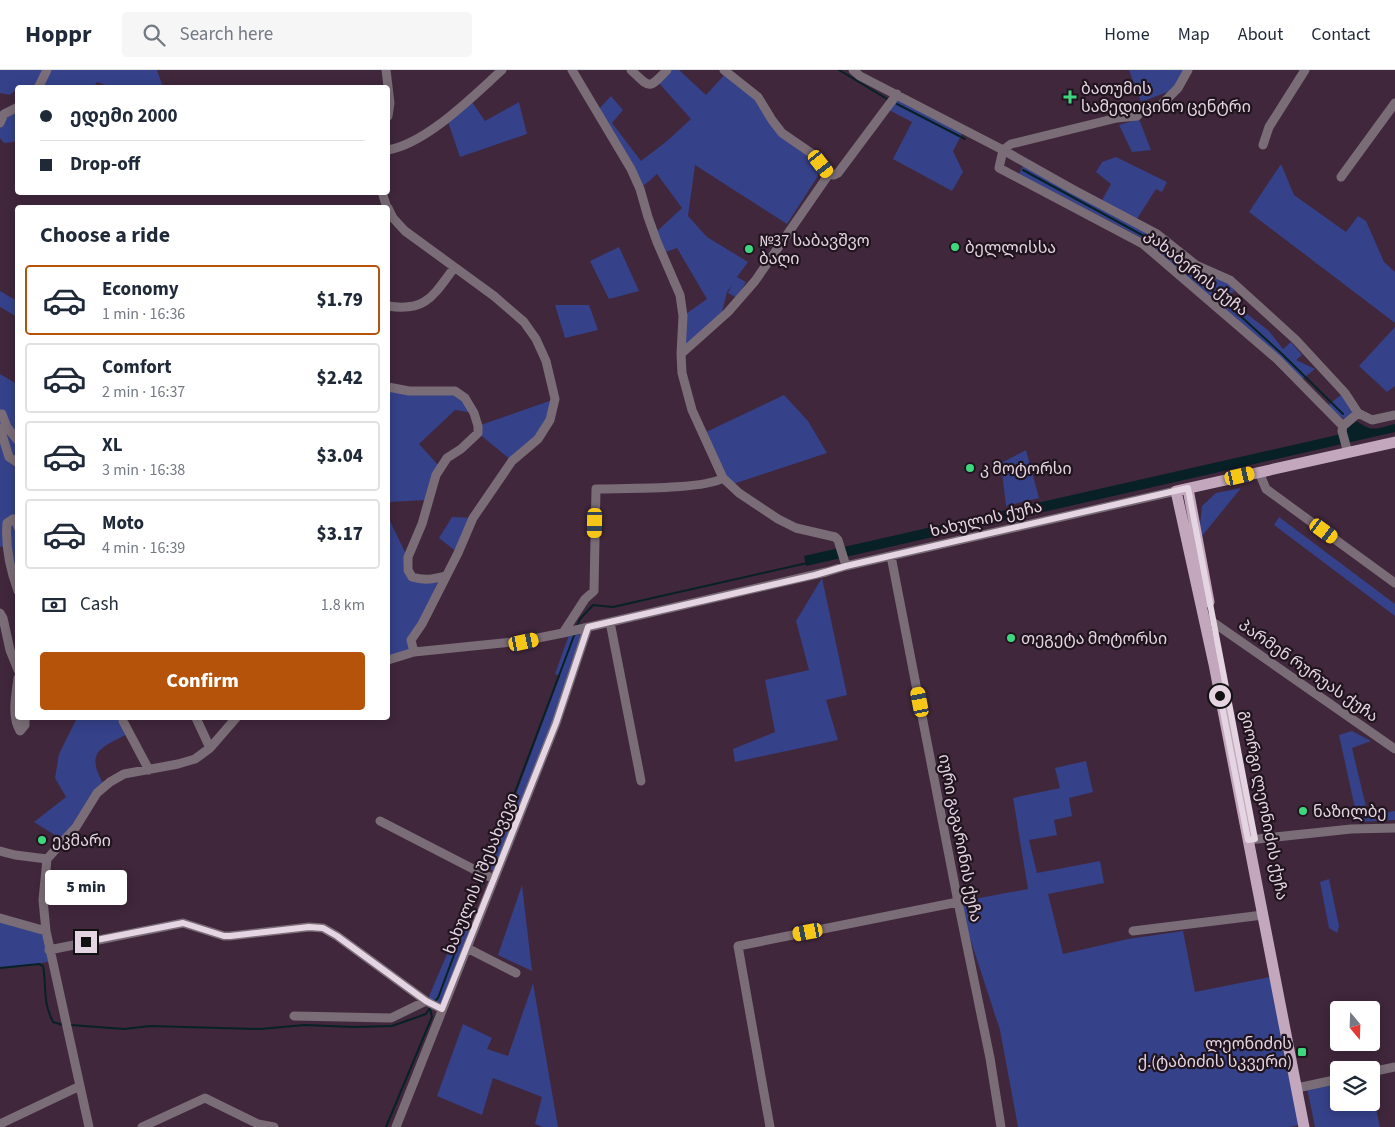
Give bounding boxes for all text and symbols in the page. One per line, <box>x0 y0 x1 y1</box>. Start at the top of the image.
search box <box>122 12 472 57</box>
text: Hoppr <box>25 17 92 52</box>
icon: search <box>140 21 168 49</box>
text: Search here <box>180 21 273 48</box>
text: Home <box>1104 22 1150 47</box>
text: Map <box>1178 22 1210 47</box>
text: About <box>1238 22 1283 47</box>
text: Contact <box>1311 22 1370 47</box>
place label: ბათუმის სამედიცინო ცენტრი <box>1081 78 1251 118</box>
marker: ბათუმის სამედიცინო ცენტრი <box>1063 90 1077 104</box>
text: ედემი 2000 <box>70 103 178 130</box>
car <box>805 148 836 180</box>
text: Drop-off <box>70 151 140 178</box>
text: Choose a ride <box>40 219 170 251</box>
street label: კახაბერის ქუჩა <box>1140 224 1253 321</box>
place label: №37 საბავშვო ბაღი <box>759 230 870 270</box>
place label: ბელლისსა <box>965 237 1056 259</box>
marker: ბელლისსა <box>949 241 961 253</box>
marker: №37 საბავშვო ბაღი <box>743 243 755 255</box>
text: Economy <box>102 276 179 303</box>
icon: car <box>42 278 87 323</box>
text: $1.79 <box>317 287 363 314</box>
text: 1 min · 16:36 <box>102 303 185 325</box>
text: Comfort <box>102 354 172 381</box>
icon: car <box>42 356 87 401</box>
text: $2.42 <box>317 365 363 392</box>
text: 2 min · 16:37 <box>102 381 185 403</box>
text: XL <box>102 432 123 459</box>
icon: car <box>42 434 87 479</box>
text: $3.04 <box>317 443 363 470</box>
place label: კ მოტორსი <box>980 458 1072 480</box>
text: 3 min · 16:38 <box>102 459 185 481</box>
marker: კ მოტორსი <box>964 462 976 474</box>
car <box>1223 465 1256 487</box>
street label: ხახულის ქუჩა <box>928 495 1044 543</box>
car <box>587 508 602 538</box>
text: Moto <box>102 510 144 537</box>
icon: car <box>42 512 87 557</box>
car <box>1307 516 1340 546</box>
text: $3.17 <box>317 521 363 548</box>
text: 4 min · 16:39 <box>102 537 185 559</box>
icon: cash <box>40 591 68 619</box>
text: Cash <box>80 591 119 618</box>
text: 1.8 km <box>321 594 365 616</box>
street label: პარმენ რურუას ქუჩა <box>1234 614 1383 727</box>
place label: თეგეტა მოტორსი <box>1021 628 1167 650</box>
car <box>507 632 540 652</box>
marker: თეგეტა მოტორსი <box>1005 632 1017 644</box>
button: Confirm <box>40 652 365 710</box>
route start <box>1209 685 1231 707</box>
car <box>909 686 930 718</box>
street label: გიორგი ლეონიძის ქუჩა <box>1235 708 1293 902</box>
street label: იური გაგარინის ქუჩა <box>933 752 987 924</box>
street label: ხახულის II შესახვევი <box>438 789 523 957</box>
place label: ნაზილბე <box>1313 801 1387 823</box>
marker: ნაზილბე <box>1297 805 1309 817</box>
place label: ეკმარი <box>52 830 111 852</box>
marker: ეკმარი <box>36 834 48 846</box>
callout: 5 min <box>45 870 127 904</box>
text: 5 min <box>66 876 106 898</box>
car <box>791 922 824 942</box>
route end <box>75 931 97 953</box>
north arrow <box>1330 1001 1380 1051</box>
map controls <box>1330 1001 1380 1111</box>
place label: ლეონიძის ქ.(ტაბიძის სკვერი) <box>1138 1033 1292 1073</box>
marker: ლეონიძის ქ.(ტაბიძის სკვერი) <box>1296 1046 1308 1058</box>
button: layers <box>1330 1061 1380 1111</box>

